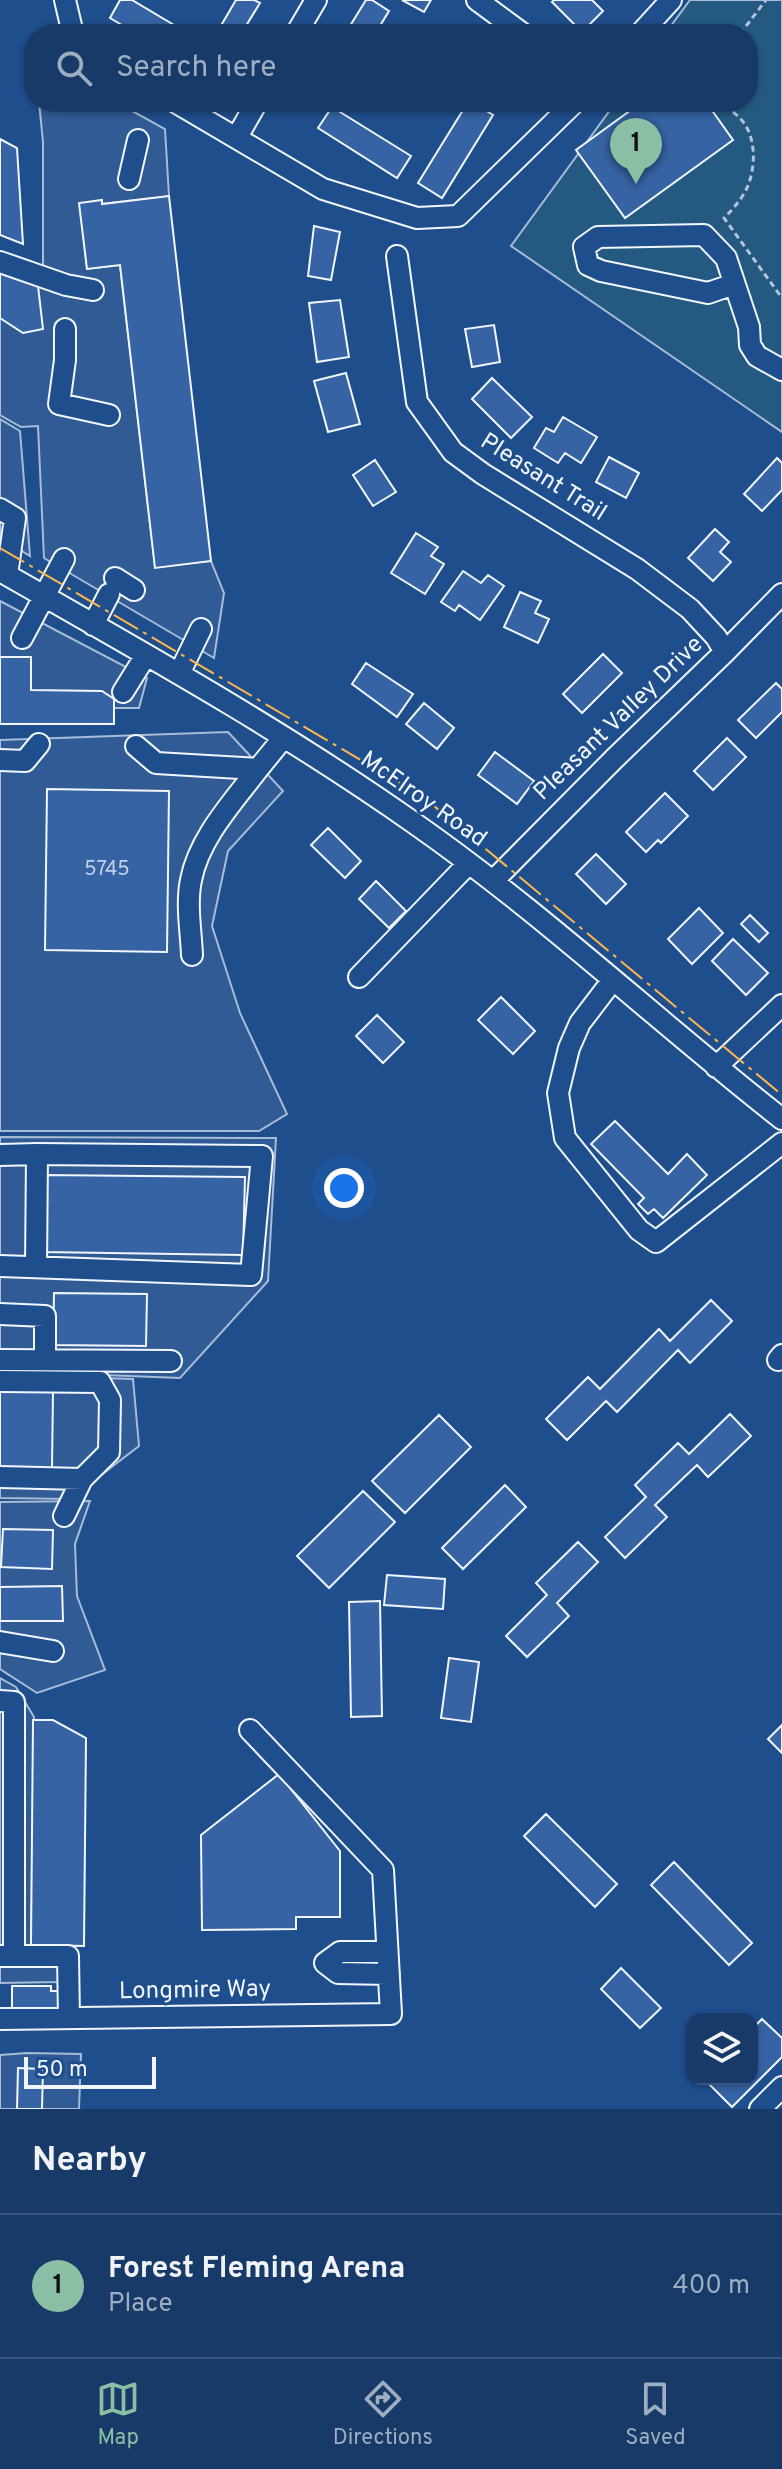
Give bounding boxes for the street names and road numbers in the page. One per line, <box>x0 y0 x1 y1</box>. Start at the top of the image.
street label: Pleasant Trail <box>474 427 612 529</box>
street label: Pleasant Valley Drive <box>528 630 710 808</box>
street label: McElroy Road <box>354 745 492 855</box>
street label: Longmire Way <box>119 1975 271 2007</box>

